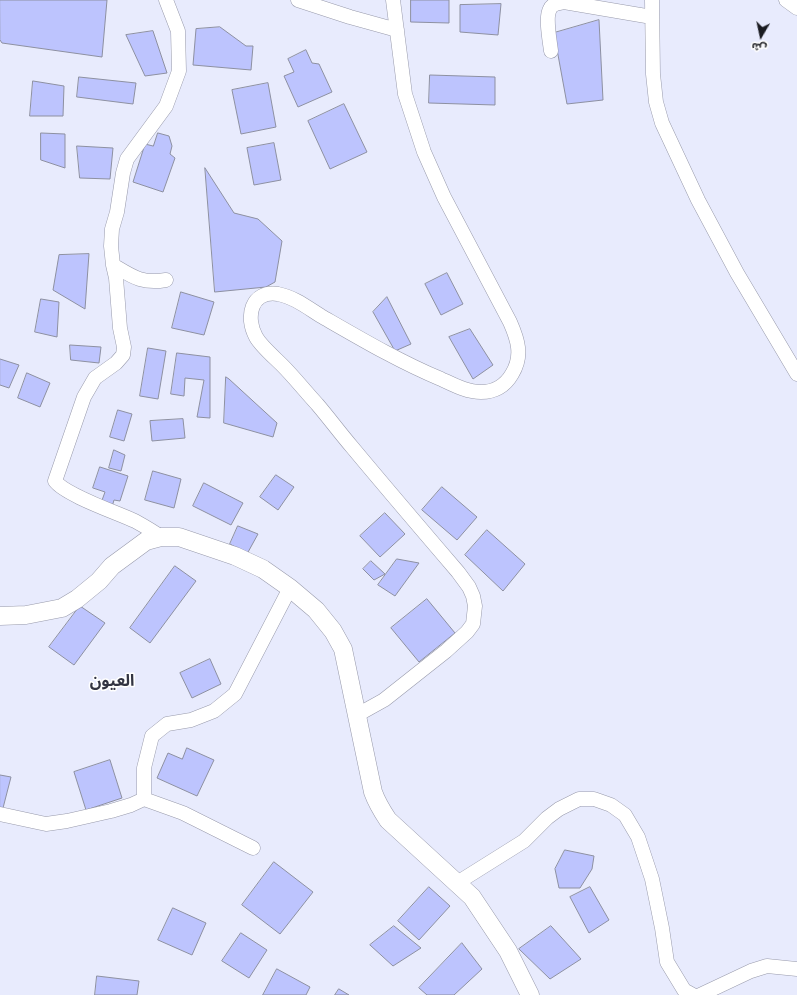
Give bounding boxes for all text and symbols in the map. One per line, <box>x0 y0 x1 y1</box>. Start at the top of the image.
north arrow <box>741 16 781 56</box>
text: ش <box>751 40 768 56</box>
district label: العيون <box>90 671 134 691</box>

